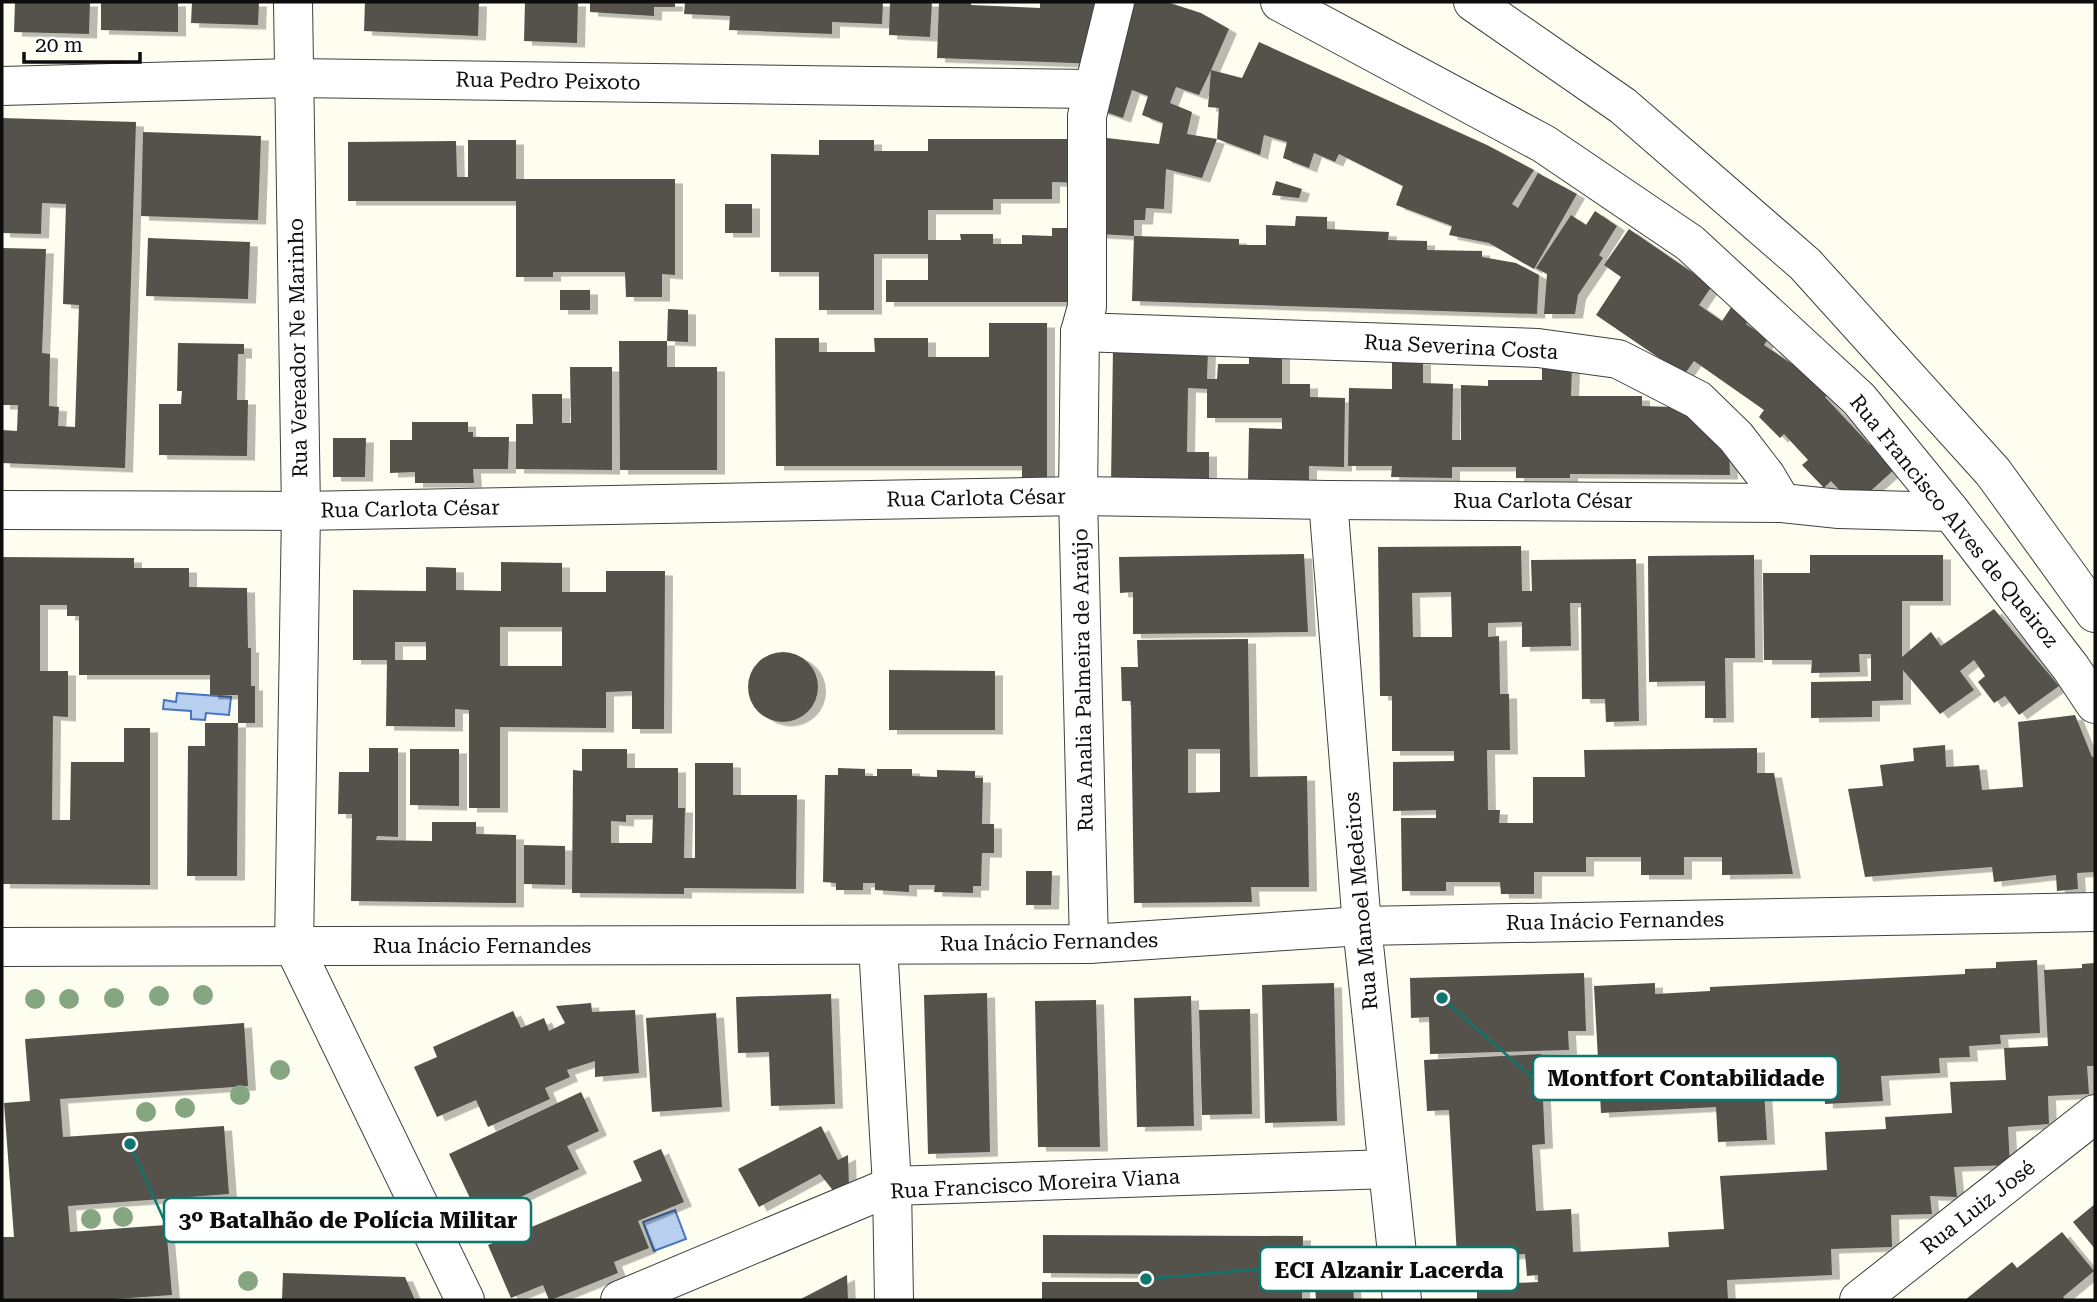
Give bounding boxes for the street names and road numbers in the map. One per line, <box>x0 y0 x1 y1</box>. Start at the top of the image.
street label: Rua Pedro Peixoto <box>455 67 641 95</box>
street label: Rua Vereador Ne Marinho <box>284 218 312 478</box>
street label: Rua Severina Costa <box>1363 330 1559 364</box>
street label: Rua Francisco Alves de Queiroz <box>1845 390 2063 652</box>
street label: Rua Carlota César <box>886 484 1066 512</box>
street label: Rua Carlota César <box>1453 489 1633 513</box>
street label: Rua Carlota César <box>320 495 500 523</box>
street label: Rua Analia Palmeira de Araújo <box>1068 528 1098 832</box>
street label: Rua Manoel Medeiros <box>1339 791 1383 1011</box>
street label: Rua Inácio Fernandes <box>1506 907 1724 935</box>
street label: Rua Inácio Fernandes <box>940 928 1158 956</box>
street label: Rua Inácio Fernandes <box>373 934 591 958</box>
street label: Rua Luiz José <box>1916 1155 2040 1259</box>
street label: Rua Francisco Moreira Viana <box>889 1164 1181 1204</box>

